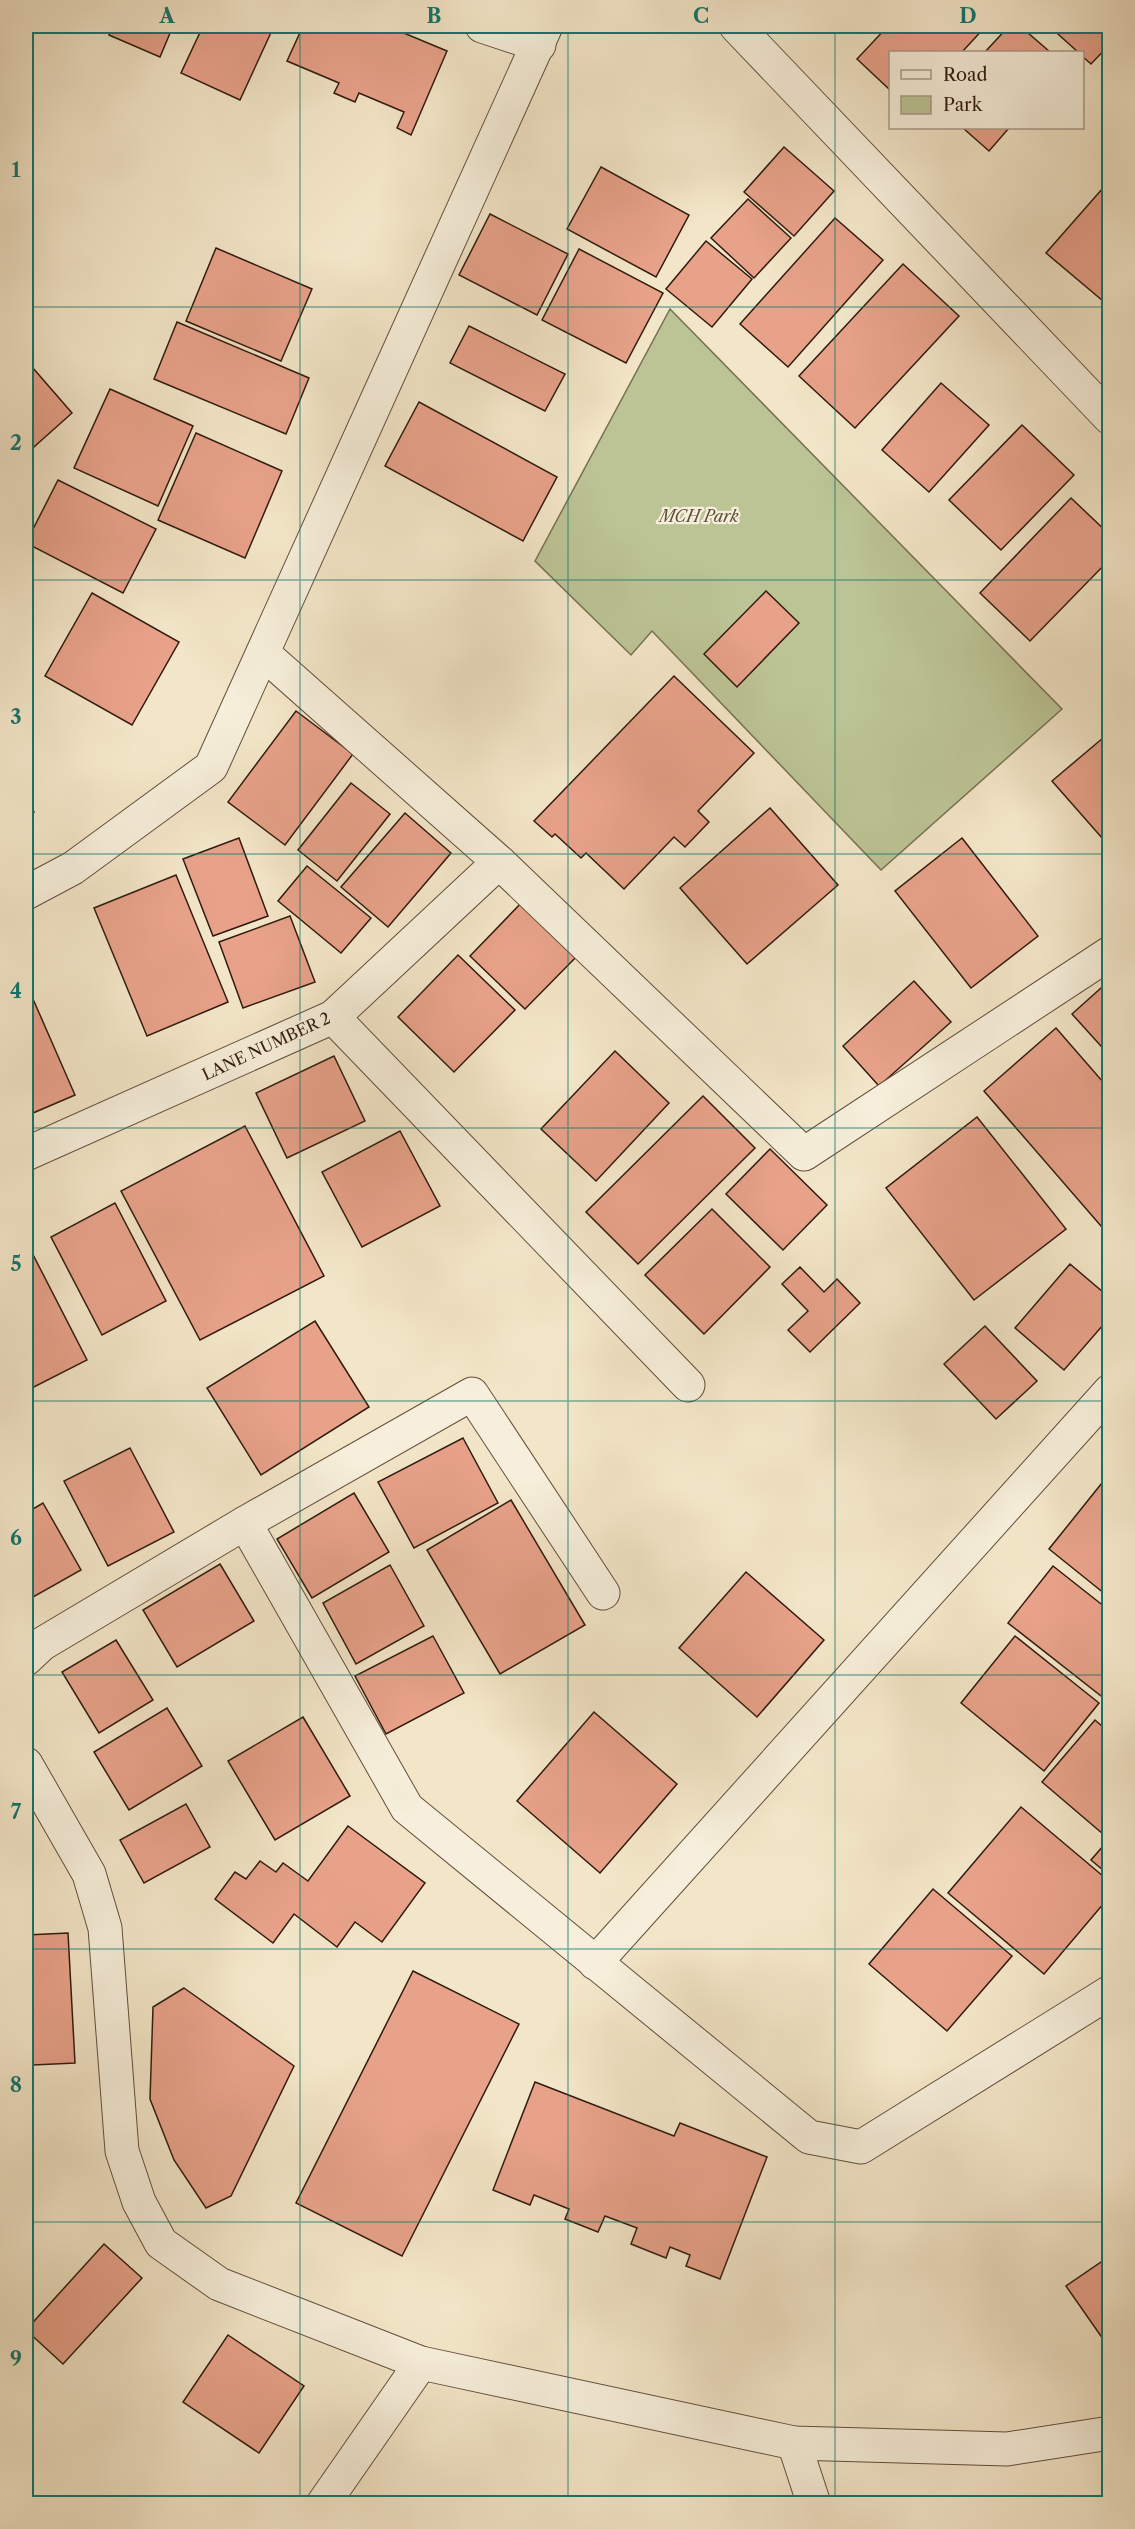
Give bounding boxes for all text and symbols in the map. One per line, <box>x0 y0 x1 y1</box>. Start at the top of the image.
text: A <box>158 4 175 28</box>
text: B <box>427 4 442 28</box>
text: C <box>693 4 709 28</box>
text: D <box>959 4 977 28</box>
legend <box>889 51 1084 129</box>
text: Road <box>943 64 988 86</box>
text: Park <box>943 94 984 116</box>
text: 1 <box>12 158 21 182</box>
text: 2 <box>10 431 22 455</box>
park label: MCH Park <box>657 506 739 526</box>
text: 3 <box>10 705 22 729</box>
text: 4 <box>10 979 22 1003</box>
street label: LANE NUMBER 2 <box>199 1008 333 1084</box>
text: 5 <box>10 1252 22 1276</box>
text: 6 <box>10 1526 22 1550</box>
text: 7 <box>11 1800 22 1824</box>
text: 8 <box>10 2073 22 2097</box>
text: 9 <box>10 2347 22 2371</box>

